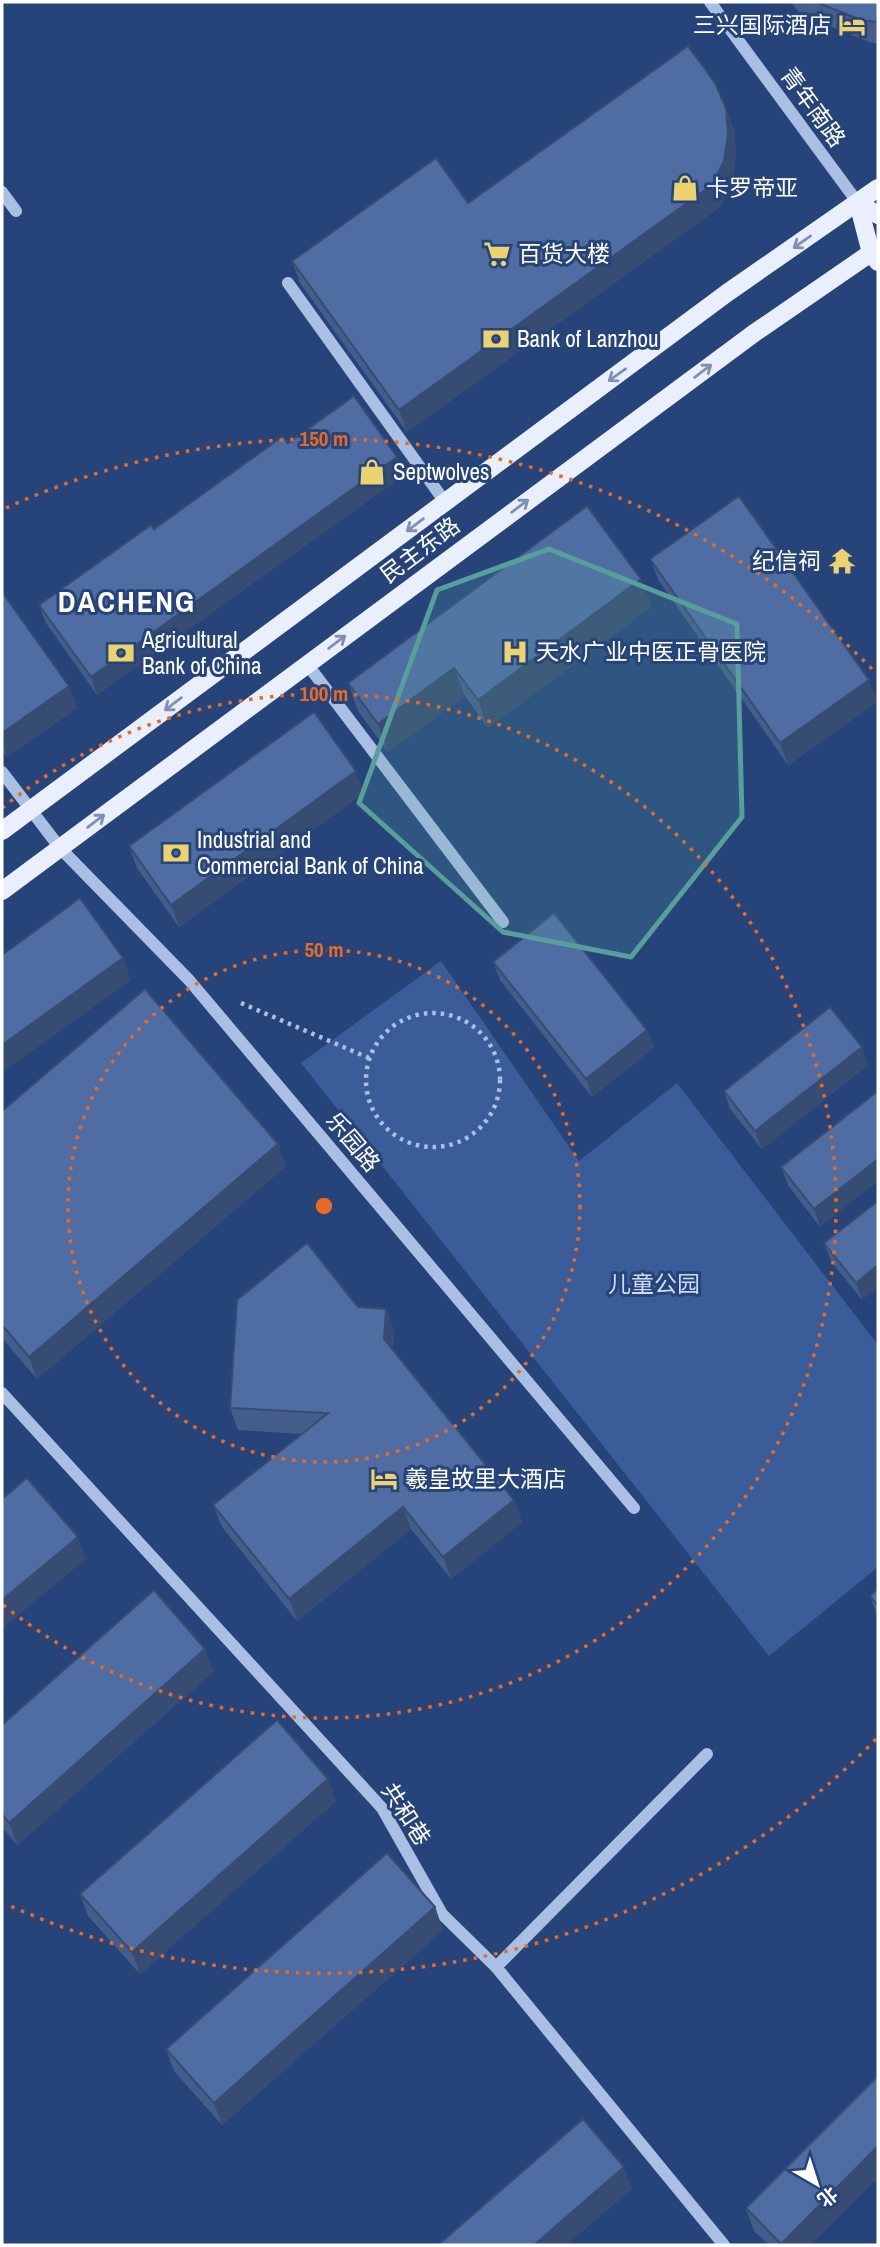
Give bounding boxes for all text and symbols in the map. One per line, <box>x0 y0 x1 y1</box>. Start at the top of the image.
place label: 三兴国际酒店 <box>693 9 831 40</box>
hotel icon: 三兴国际酒店 <box>837 10 867 40</box>
street label: 青年南路 <box>774 60 853 153</box>
place label: 卡罗帝亚 <box>706 172 798 203</box>
shop icon: 卡罗帝亚 <box>670 173 700 203</box>
one-way arrow <box>793 235 812 249</box>
place label: 百货大楼 <box>518 238 610 269</box>
supermarket icon: 百货大楼 <box>482 239 512 269</box>
place label: Bank of Lanzhou <box>517 323 659 354</box>
bank icon: Bank of Lanzhou <box>481 324 511 354</box>
one-way arrow <box>693 364 712 378</box>
one-way arrow <box>608 367 627 382</box>
text: 150 m <box>300 424 348 453</box>
place label: Septwolves <box>393 456 489 487</box>
shop icon: Septwolves <box>357 457 387 487</box>
one-way arrow <box>510 499 529 514</box>
street label: 民主东路 <box>374 510 466 590</box>
one-way arrow <box>406 517 424 532</box>
place label: 纪信祠 <box>752 545 821 576</box>
temple icon: 纪信祠 <box>827 546 857 576</box>
district label: DACHENG <box>58 581 196 621</box>
place label: Agricultural Bank of China <box>141 624 262 681</box>
one-way arrow <box>327 634 346 649</box>
place label: 天水广业中医正骨医院 <box>536 636 766 667</box>
hospital icon: 天水广业中医正骨医院 <box>500 637 530 667</box>
bank icon: Agricultural Bank of China <box>106 638 136 668</box>
text: 100 m <box>300 679 348 708</box>
one-way arrow <box>164 697 183 711</box>
one-way arrow <box>86 814 105 829</box>
place label: Industrial and Commercial Bank of China <box>197 824 424 881</box>
bank icon: Industrial and Commercial Bank of China <box>161 838 191 868</box>
text: 50 m <box>304 935 344 964</box>
street label: 乐园路 <box>319 1105 387 1178</box>
centre of rings <box>312 1194 336 1218</box>
park label: 儿童公园 <box>608 1268 700 1299</box>
place label: 羲皇故里大酒店 <box>405 1463 566 1494</box>
hotel icon: 羲皇故里大酒店 <box>369 1464 399 1494</box>
street label: 共和巷 <box>375 1776 438 1851</box>
north arrow <box>782 2149 852 2219</box>
text: 北 <box>812 2181 843 2213</box>

